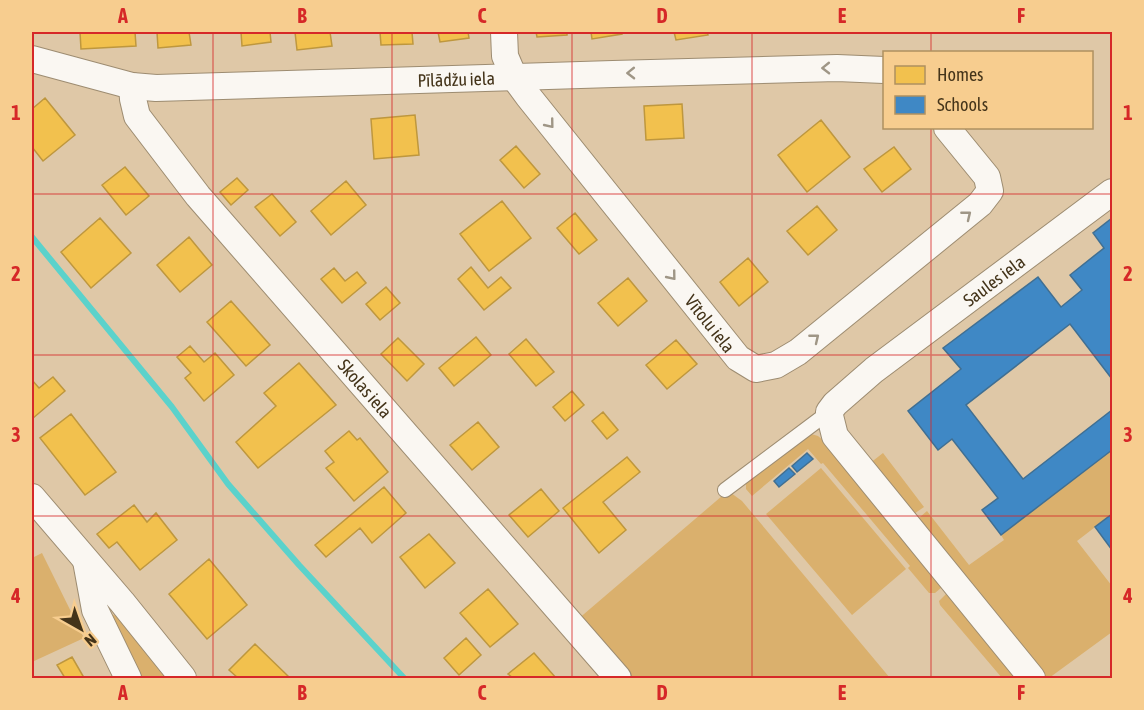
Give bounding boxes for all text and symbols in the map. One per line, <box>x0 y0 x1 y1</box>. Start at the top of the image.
text: A <box>117 4 128 27</box>
text: B <box>297 4 307 27</box>
text: C <box>478 4 487 27</box>
text: D <box>656 4 668 27</box>
text: E <box>838 4 847 27</box>
text: F <box>1017 4 1025 27</box>
legend <box>883 51 1093 129</box>
one-way arrow <box>822 62 831 75</box>
text: Homes <box>937 64 983 85</box>
street label: Pīlādžu iela <box>417 67 495 90</box>
one-way arrow <box>627 67 636 79</box>
text: Schools <box>937 94 988 115</box>
text: 1 <box>11 101 21 124</box>
text: 1 <box>1123 101 1133 124</box>
one-way arrow <box>542 117 553 128</box>
one-way arrow <box>960 211 971 222</box>
street label: Saules iela <box>959 251 1029 310</box>
text: 2 <box>11 262 21 285</box>
text: 2 <box>1123 262 1133 285</box>
one-way arrow <box>664 269 675 280</box>
street label: Vītolu iela <box>681 290 740 357</box>
one-way arrow <box>808 335 819 346</box>
street label: Skolas iela <box>334 354 397 422</box>
text: 3 <box>11 423 21 446</box>
text: 3 <box>1123 423 1133 446</box>
text: 4 <box>10 584 21 607</box>
text: 4 <box>1122 584 1133 607</box>
north arrow <box>51 599 111 659</box>
text: N <box>81 631 100 650</box>
text: A <box>117 681 128 704</box>
text: B <box>297 681 307 704</box>
text: C <box>478 681 487 704</box>
text: D <box>656 681 668 704</box>
text: E <box>838 681 847 704</box>
text: F <box>1017 681 1025 704</box>

